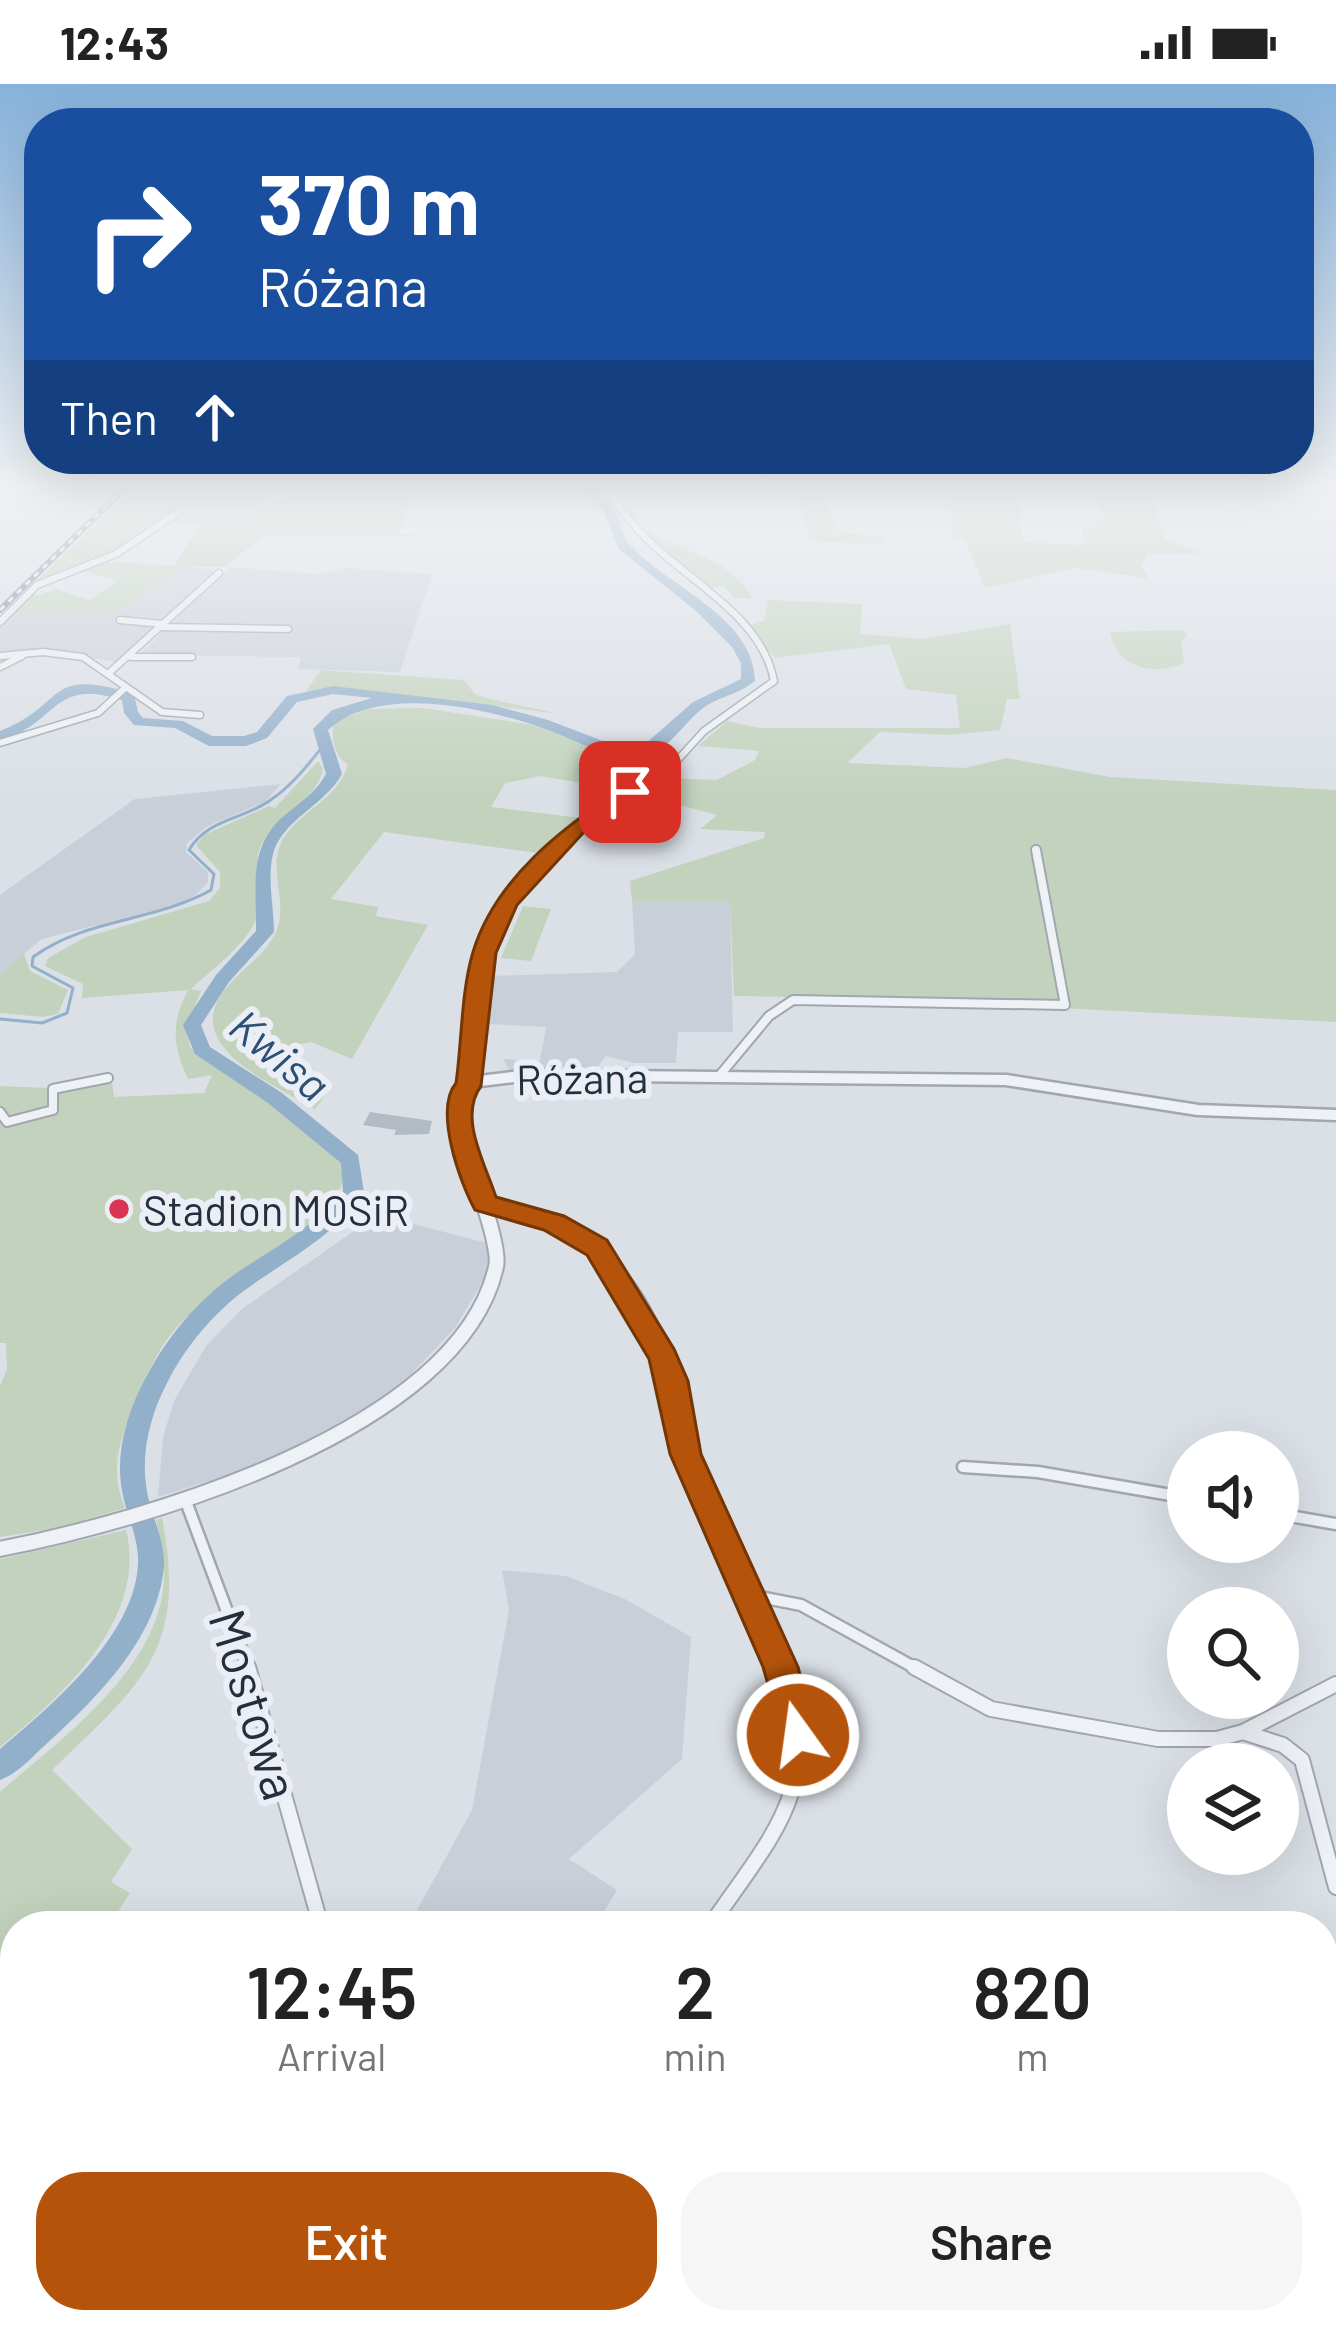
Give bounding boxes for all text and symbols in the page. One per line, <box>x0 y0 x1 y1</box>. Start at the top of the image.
text: 12:43 <box>60 15 169 69</box>
text: 370 m <box>258 151 480 252</box>
icon: right <box>60 156 216 312</box>
text: Różana <box>258 253 428 318</box>
icon: ahead <box>182 384 248 450</box>
text: Then <box>60 390 158 444</box>
pin <box>579 741 681 843</box>
icon: arrive <box>597 759 663 825</box>
water label: Kwisa <box>220 997 342 1111</box>
street label: Różana <box>515 1051 649 1103</box>
place label: Stadion MOSiR <box>143 1184 409 1234</box>
marker: Stadion MOSiR <box>106 1196 132 1222</box>
map controls <box>1167 1431 1299 1875</box>
button: sound <box>1167 1431 1299 1563</box>
button: search <box>1167 1587 1299 1719</box>
street label: Mostowa <box>198 1602 314 1806</box>
position arrow <box>735 1672 861 1798</box>
button: layers <box>1167 1743 1299 1875</box>
text: 12:45 <box>246 1947 417 2033</box>
text: 2 <box>675 1947 715 2033</box>
text: 820 <box>973 1947 1092 2033</box>
text: Arrival <box>277 2032 386 2079</box>
text: min <box>663 2032 727 2079</box>
text: m <box>1016 2032 1048 2079</box>
button: Exit <box>36 2172 657 2310</box>
button: Share <box>681 2172 1302 2310</box>

